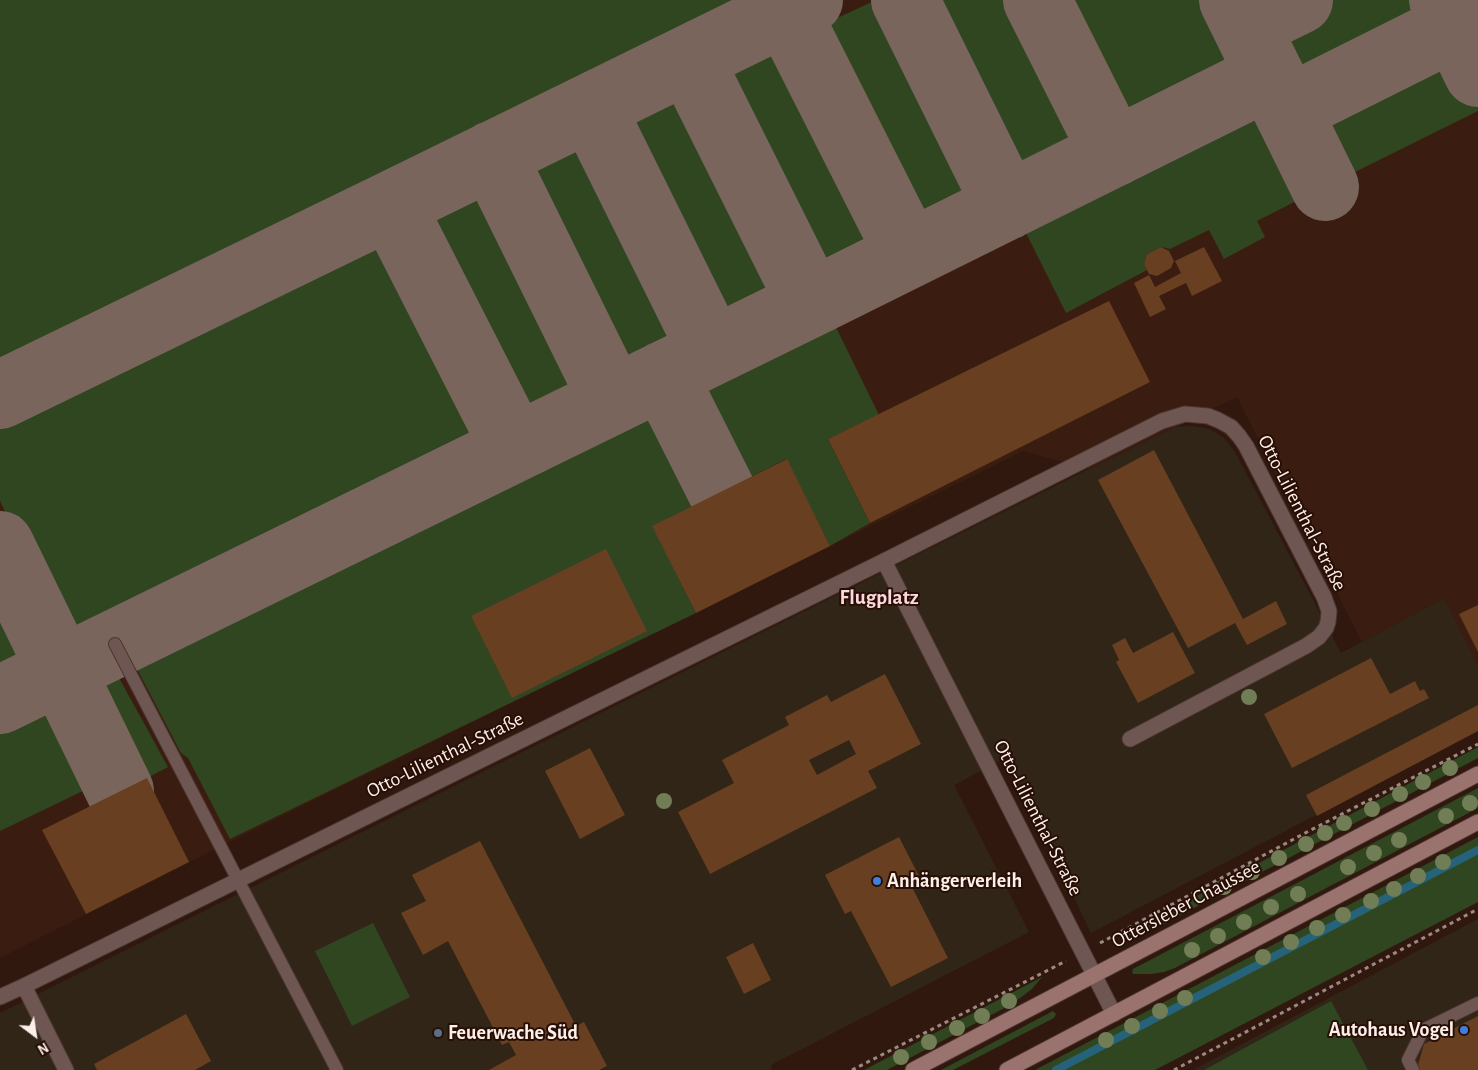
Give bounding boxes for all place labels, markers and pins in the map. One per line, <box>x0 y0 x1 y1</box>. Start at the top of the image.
place label: Anhängerverleih <box>887 869 1022 893</box>
marker: Anhängerverleih <box>871 875 883 887</box>
place label: Autohaus Vogel <box>1329 1018 1454 1042</box>
place label: Feuerwache Süd <box>448 1021 578 1045</box>
marker: Autohaus Vogel <box>1458 1024 1470 1036</box>
marker: Feuerwache Süd <box>432 1027 444 1039</box>

